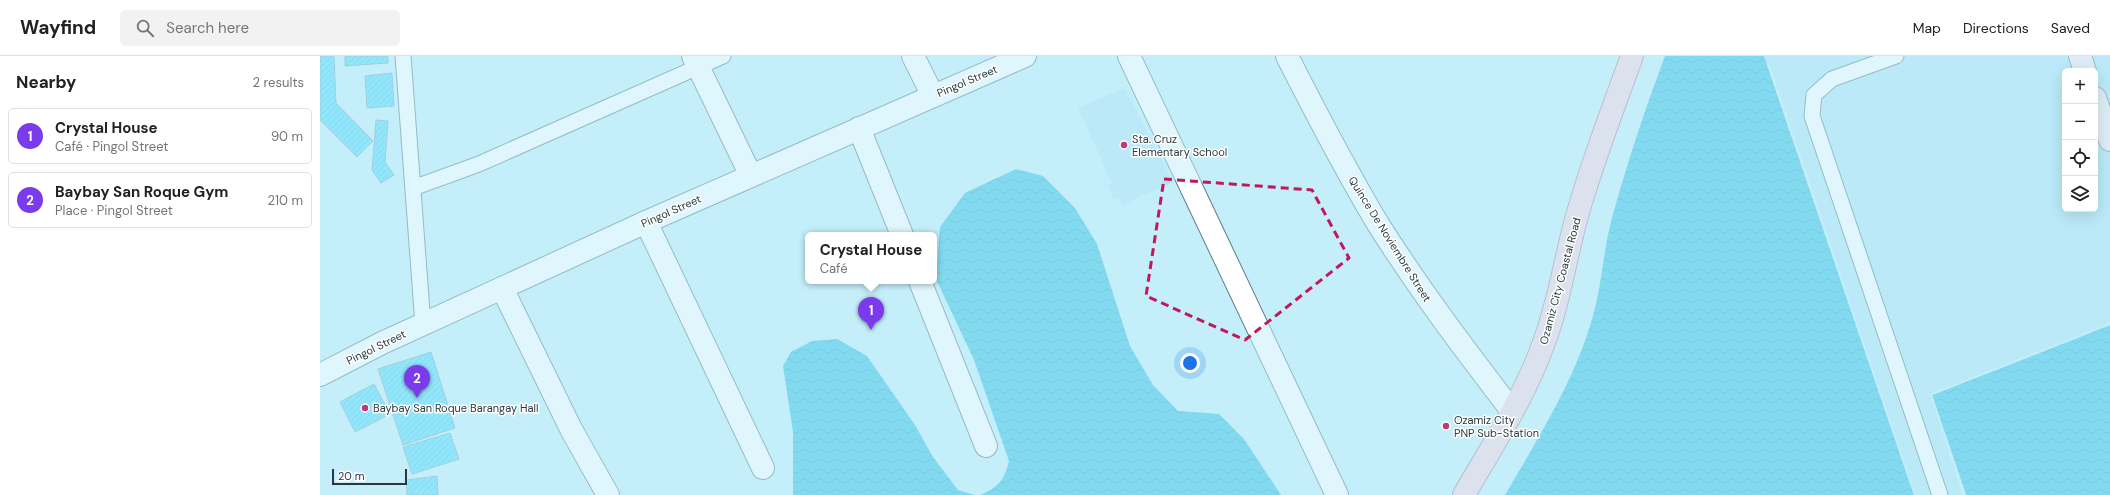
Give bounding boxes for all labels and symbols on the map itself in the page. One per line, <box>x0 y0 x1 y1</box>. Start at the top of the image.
street label: Pingol Street <box>935 62 999 100</box>
place label: Sta. Cruz Elementary School <box>1132 132 1227 159</box>
marker: Sta. Cruz Elementary School <box>1119 140 1129 150</box>
street label: Quince De Noviembre Street <box>1346 174 1434 304</box>
street label: Pingol Street <box>639 192 703 230</box>
street label: Ozamiz City Coastal Road <box>1536 216 1584 346</box>
pin: 1 <box>858 297 884 330</box>
street label: Pingol Street <box>344 327 408 367</box>
your location <box>1180 353 1200 373</box>
pin: 2 <box>404 365 430 398</box>
place label: Baybay San Roque Barangay Hall <box>373 401 538 415</box>
marker: Baybay San Roque Barangay Hall <box>360 403 370 413</box>
place label: Ozamiz City PNP Sub-Station <box>1454 413 1539 440</box>
marker: Ozamiz City PNP Sub-Station <box>1441 421 1451 431</box>
scale bar <box>332 467 407 486</box>

